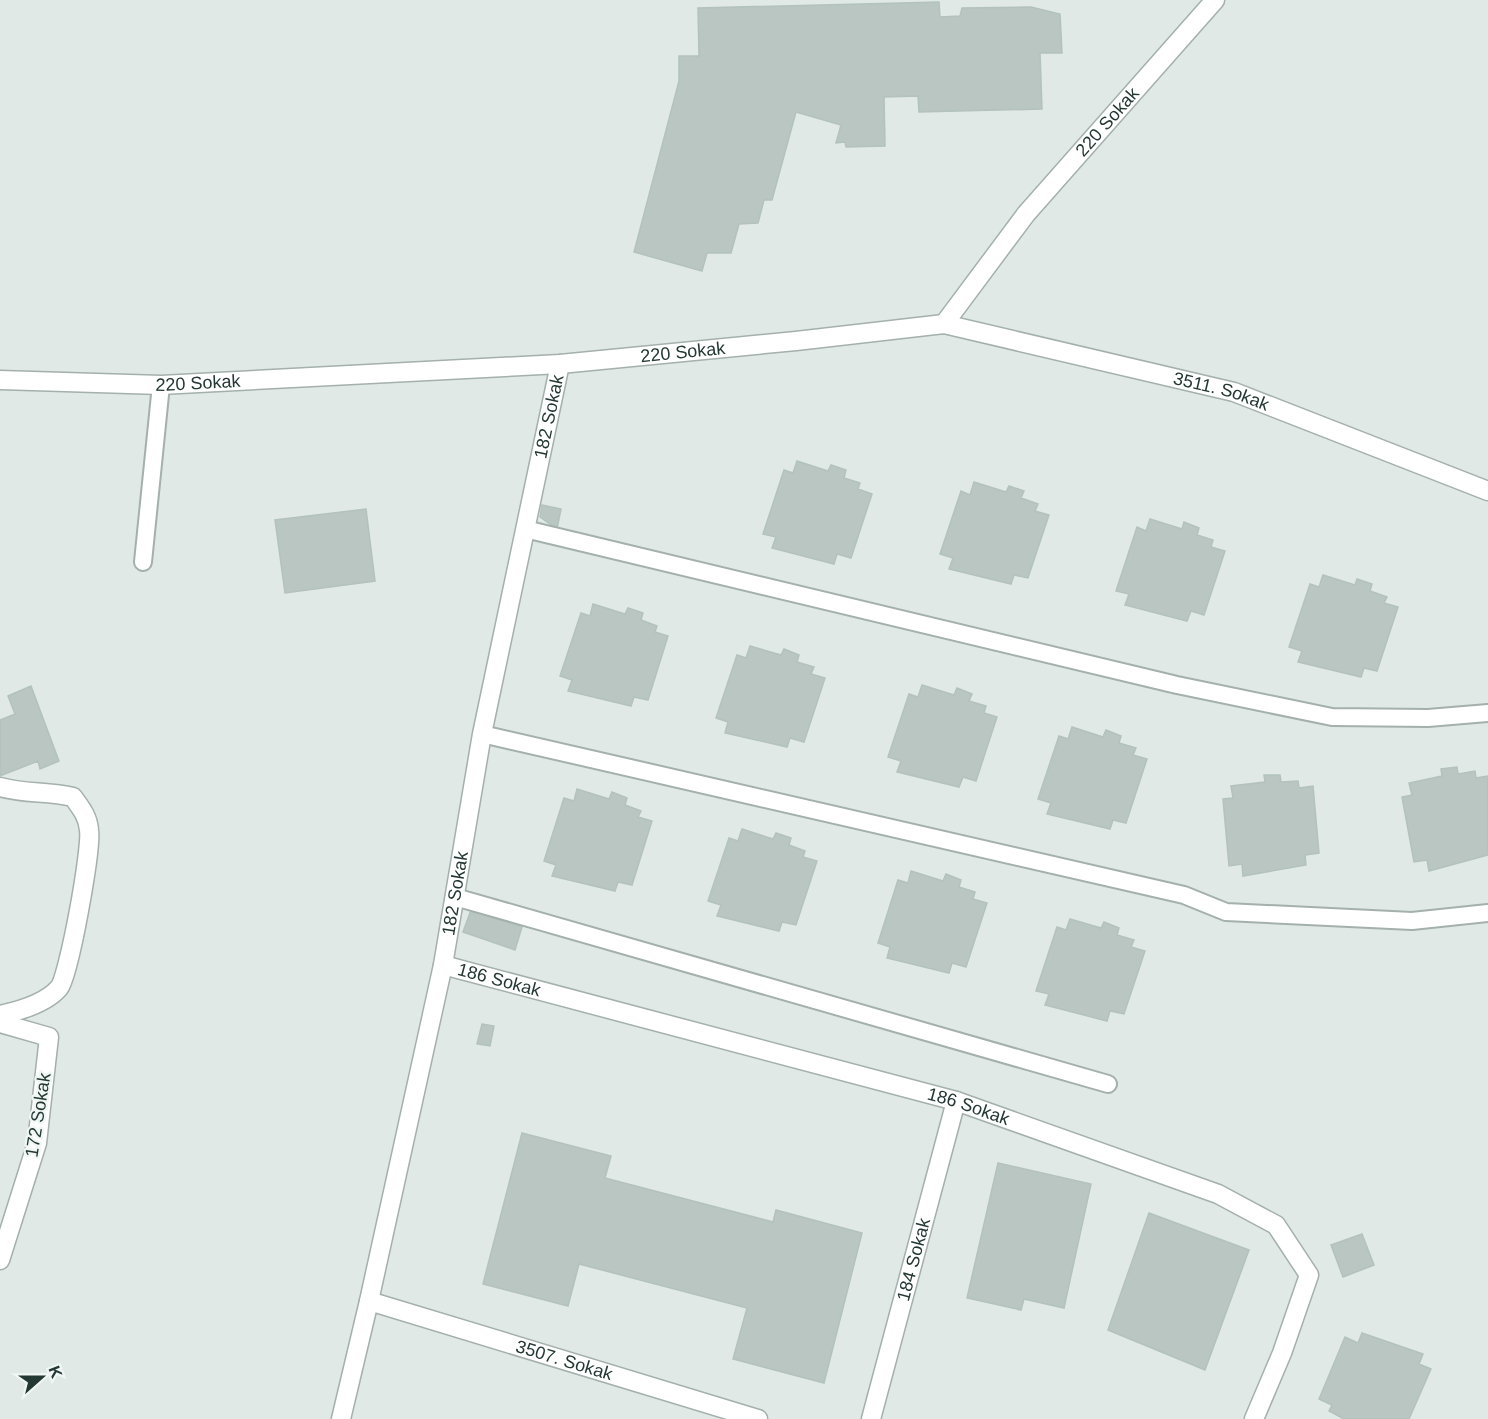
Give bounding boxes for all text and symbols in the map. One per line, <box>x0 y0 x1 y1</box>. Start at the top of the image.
street label: 220 Sokak <box>1072 83 1144 160</box>
street label: 220 Sokak <box>639 338 727 366</box>
street label: 3511. Sokak <box>1171 368 1273 415</box>
street label: 220 Sokak <box>155 371 242 395</box>
street label: 182 Sokak <box>530 372 568 460</box>
street label: 182 Sokak <box>438 849 472 937</box>
street label: 186 Sokak <box>455 959 544 1001</box>
street label: 172 Sokak <box>21 1070 55 1159</box>
street label: 186 Sokak <box>925 1084 1013 1129</box>
street label: 184 Sokak <box>893 1215 935 1303</box>
street label: 3507. Sokak <box>513 1336 616 1385</box>
north arrow <box>12 1347 72 1407</box>
text: K <box>46 1363 66 1381</box>

